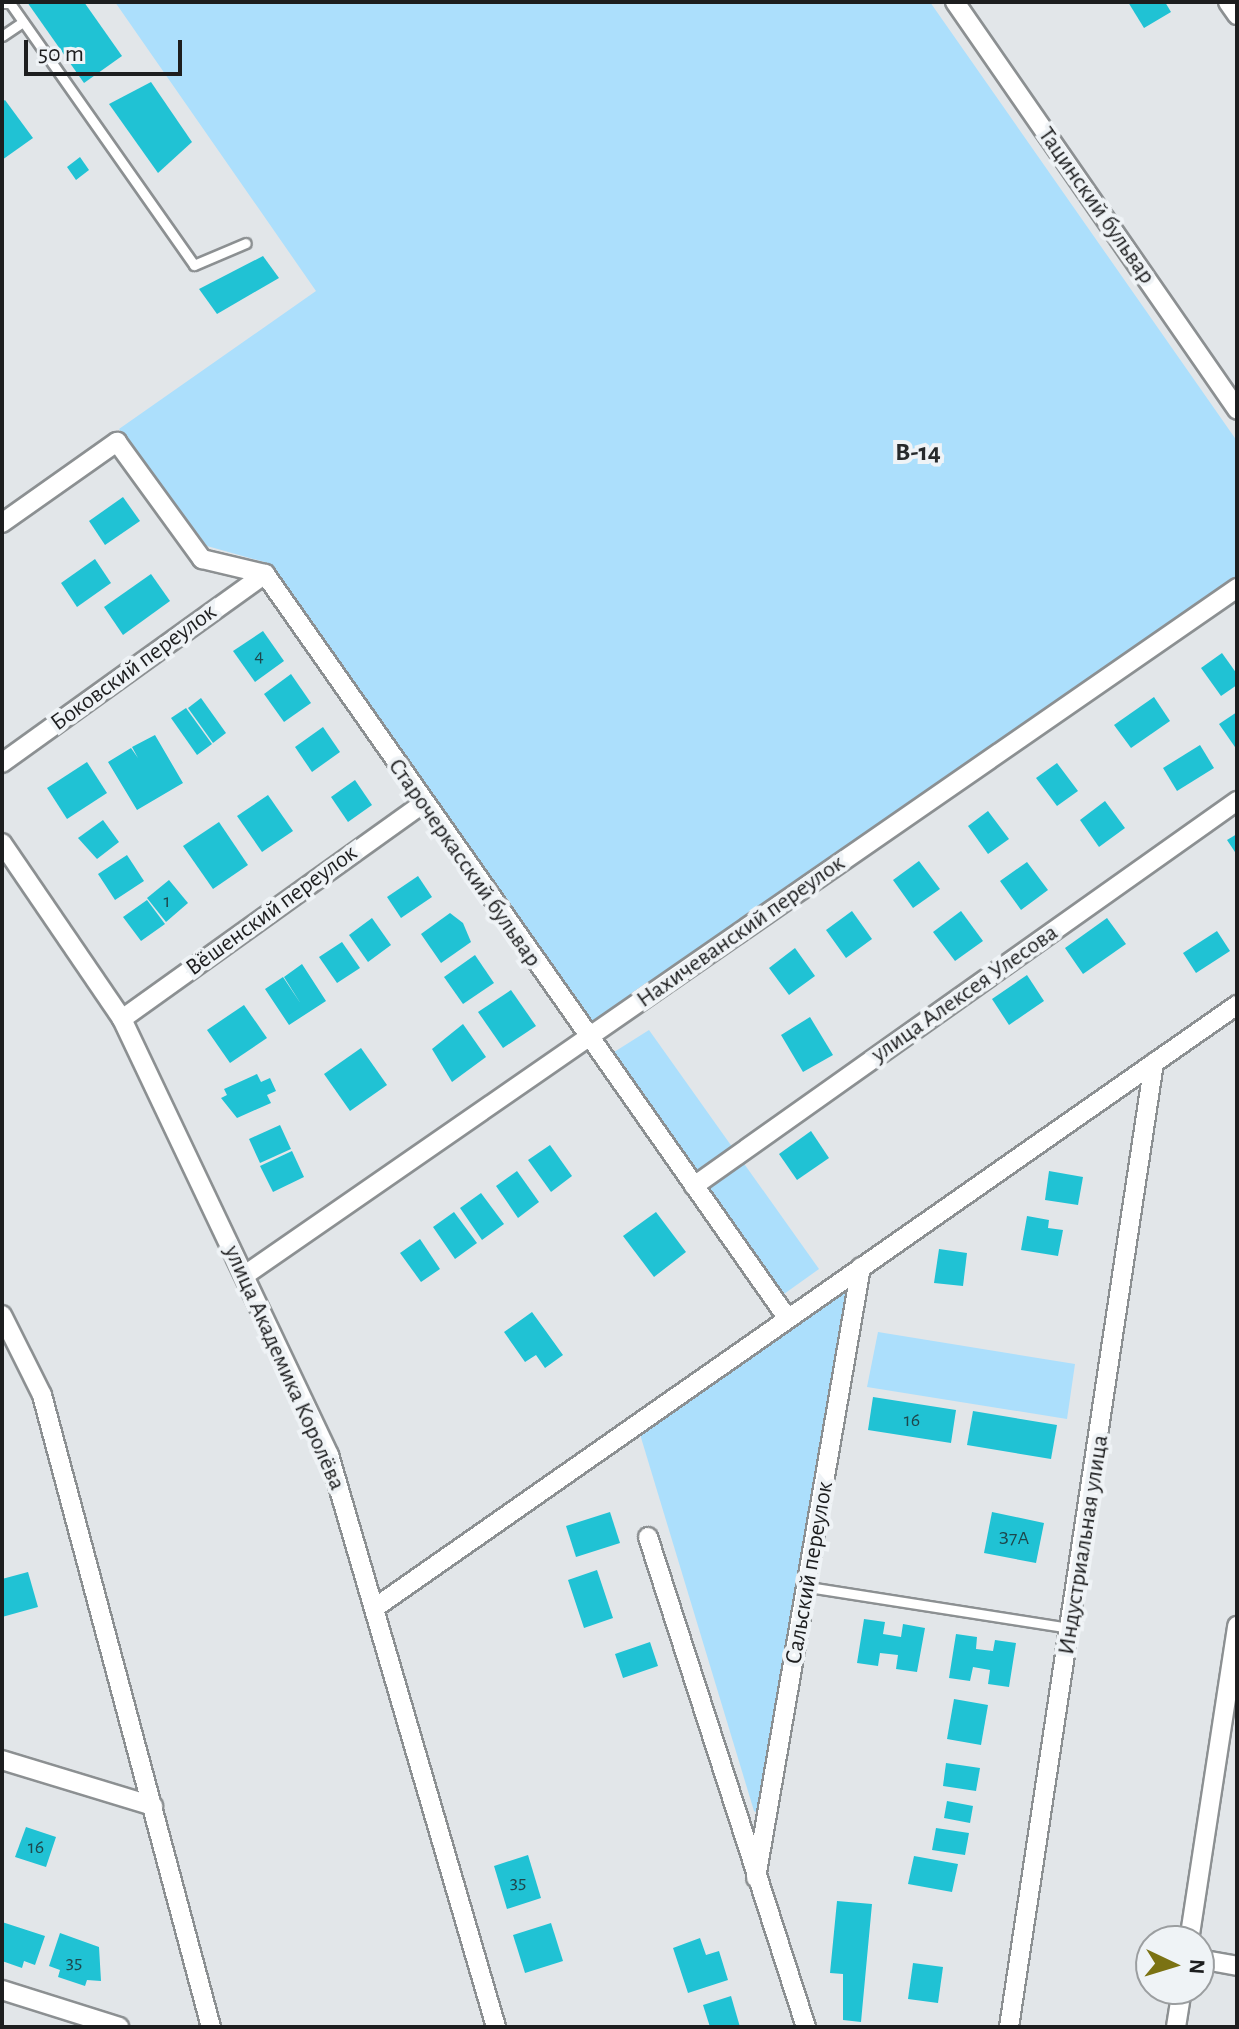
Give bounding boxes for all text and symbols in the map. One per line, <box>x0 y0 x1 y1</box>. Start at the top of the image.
scale bar <box>28 24 186 74</box>
text: 50 m <box>38 42 84 66</box>
street label: Тацинский бульвар <box>1031 122 1161 290</box>
district label: В-14 <box>895 437 941 469</box>
street label: Боковский переулок <box>45 598 223 738</box>
house number: 4 <box>254 644 264 668</box>
street label: Старочеркасский бульвар <box>381 753 547 973</box>
street label: Вёшенский переулок <box>181 839 363 983</box>
street label: Нахичеванский переулок <box>631 849 851 1015</box>
house number: 1 <box>164 889 170 913</box>
street label: улица Алексея Улесова <box>866 919 1064 1069</box>
street label: улица Академика Королёва <box>217 1241 351 1495</box>
house number: 16 <box>904 1408 920 1432</box>
street label: Индустриальная улица <box>1052 1433 1116 1657</box>
street label: Сальский переулок <box>780 1479 840 1667</box>
house number: З7А <box>999 1526 1029 1550</box>
house number: 16 <box>28 1835 44 1859</box>
house number: 35 <box>510 1870 526 1894</box>
north arrow <box>1135 1925 1215 2005</box>
house number: 35 <box>66 1950 82 1974</box>
text: N <box>1185 1958 1208 1975</box>

